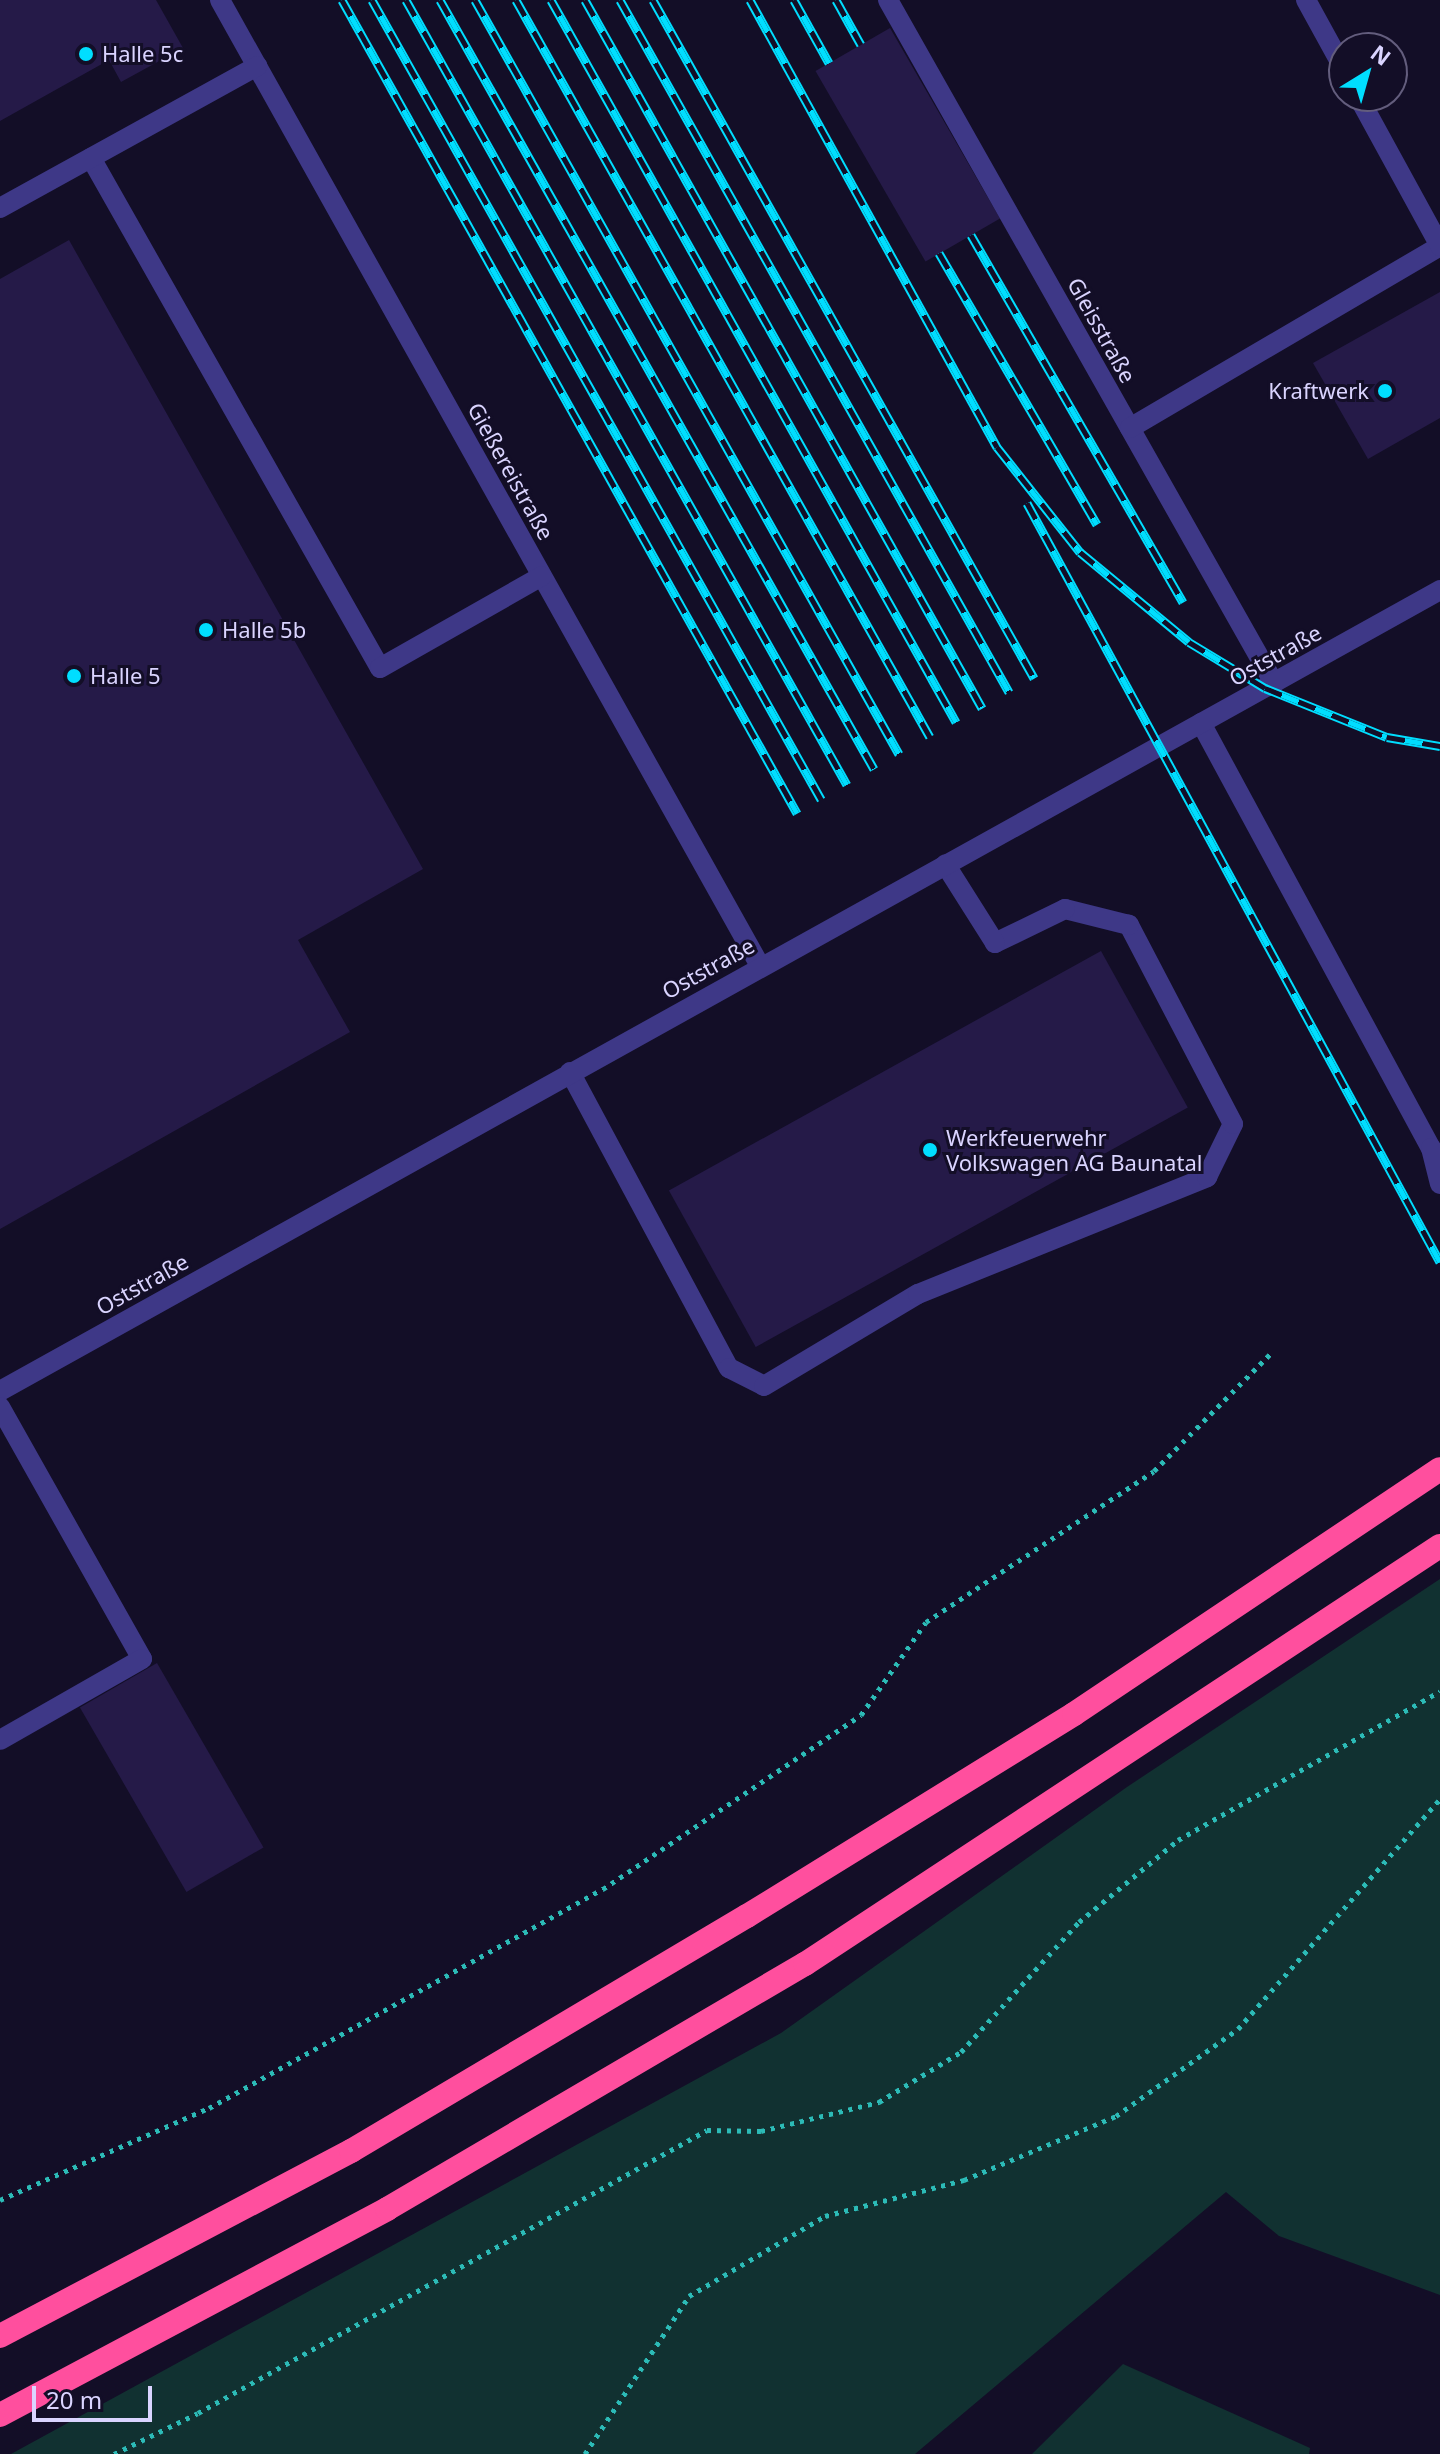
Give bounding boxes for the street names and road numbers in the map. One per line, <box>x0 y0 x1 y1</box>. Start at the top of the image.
street label: Gleisstraße <box>1062 273 1142 387</box>
street label: Gießereistraße <box>462 398 560 544</box>
street label: Oststraße <box>1224 619 1326 691</box>
street label: Oststraße <box>657 932 759 1004</box>
street label: Oststraße <box>91 1248 193 1320</box>

